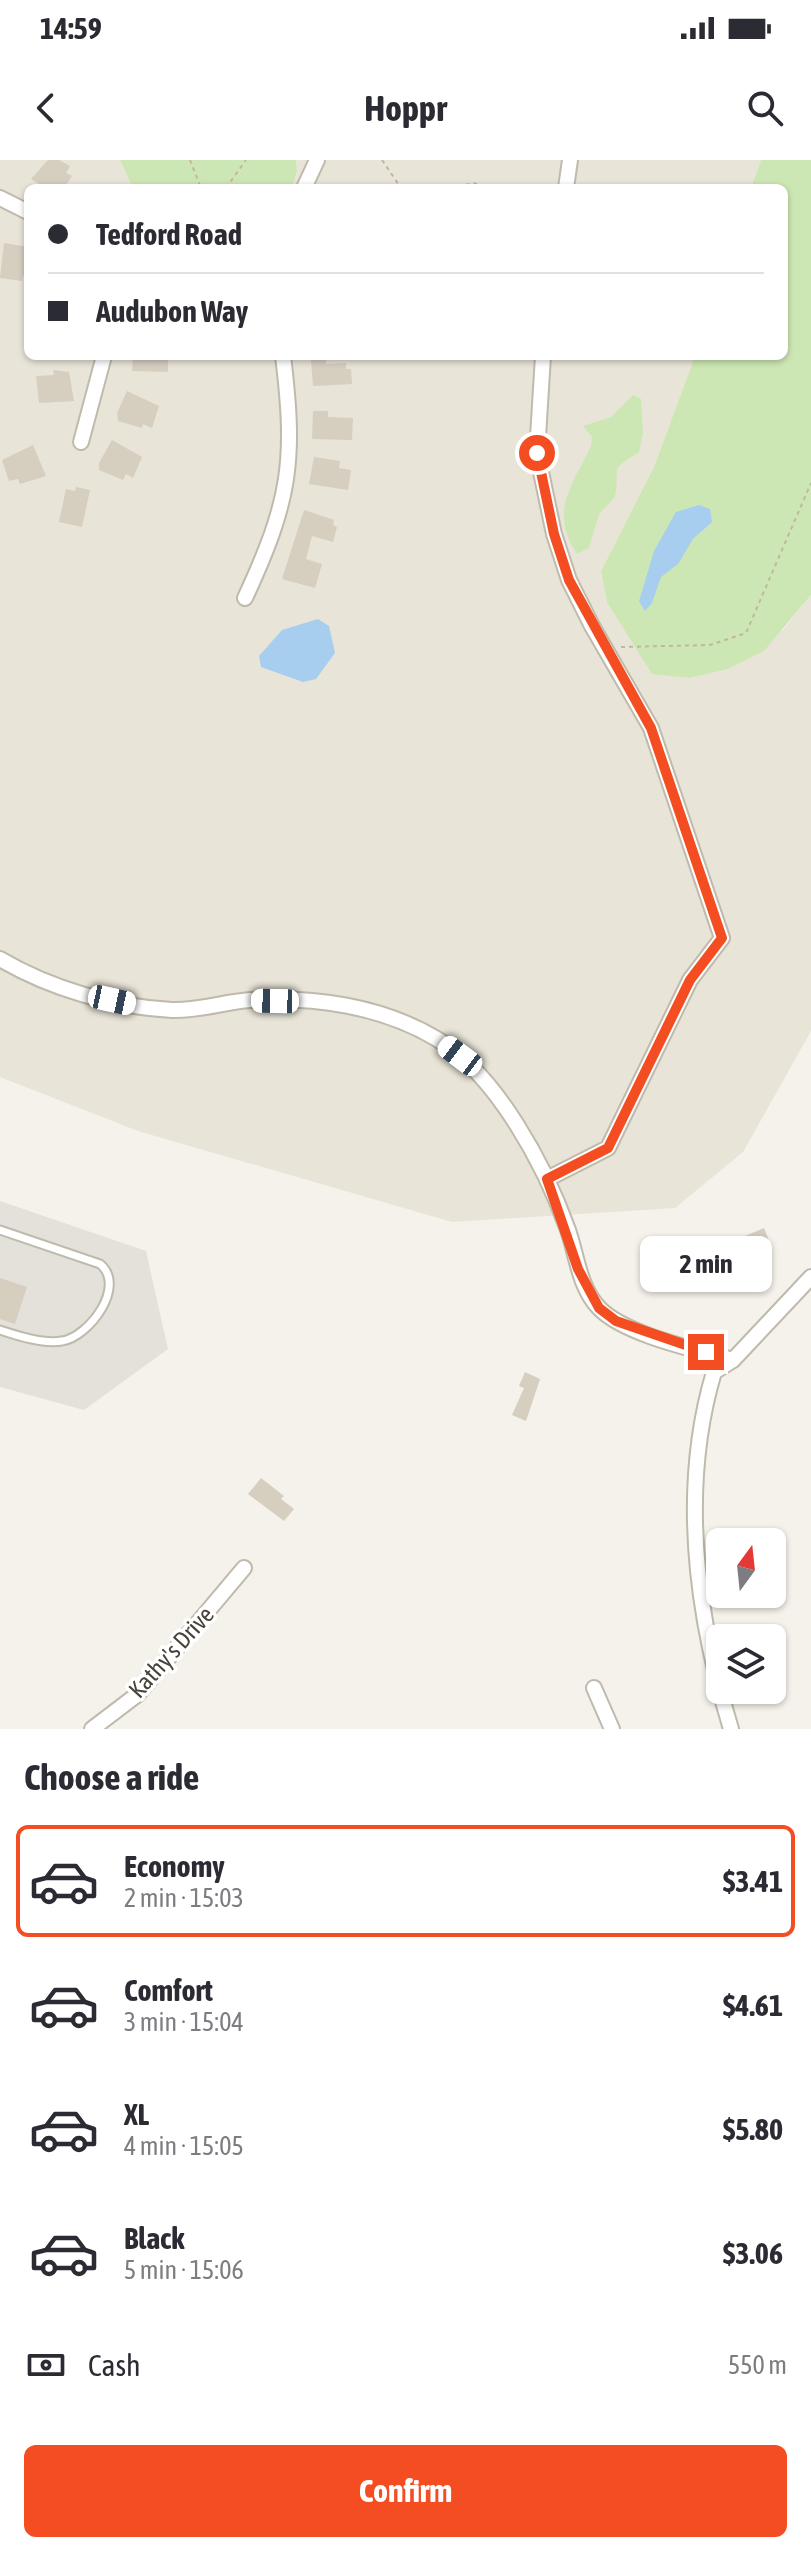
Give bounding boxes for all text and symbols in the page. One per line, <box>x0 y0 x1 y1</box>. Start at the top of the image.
text: 14:59 <box>40 11 102 45</box>
icon: back <box>24 86 68 130</box>
icon: search <box>743 86 787 130</box>
text: Hoppr <box>364 87 447 129</box>
text: Tedford Road <box>96 217 242 251</box>
text: Audubon Way <box>96 294 248 328</box>
route start <box>519 435 555 471</box>
car <box>86 983 138 1017</box>
car <box>251 989 299 1013</box>
car <box>434 1032 486 1080</box>
callout: 2 min <box>640 1236 772 1292</box>
text: 2 min <box>679 1249 733 1279</box>
route end <box>688 1334 724 1370</box>
north arrow <box>706 1528 786 1608</box>
map controls <box>706 1528 786 1704</box>
street label: Kathy's Drive <box>123 1601 219 1703</box>
button: layers <box>706 1624 786 1704</box>
text: Choose a ride <box>24 1756 199 1798</box>
icon: car <box>28 1845 100 1917</box>
text: Economy <box>124 1849 225 1883</box>
text: $3.41 <box>723 1864 783 1898</box>
text: 2 min · 15:03 <box>124 1883 244 1913</box>
icon: car <box>28 1969 100 2041</box>
text: Comfort <box>124 1973 213 2007</box>
text: $4.61 <box>723 1988 783 2022</box>
text: 3 min · 15:04 <box>124 2007 244 2037</box>
icon: car <box>28 2093 100 2165</box>
text: XL <box>124 2097 149 2131</box>
text: $5.80 <box>723 2112 783 2146</box>
text: 4 min · 15:05 <box>124 2131 244 2161</box>
icon: car <box>28 2217 100 2289</box>
text: Black <box>124 2221 184 2255</box>
text: $3.06 <box>723 2236 783 2270</box>
text: 5 min · 15:06 <box>124 2255 244 2285</box>
icon: cash <box>24 2343 68 2387</box>
text: Cash <box>88 2348 141 2382</box>
text: 550 m <box>728 2350 787 2380</box>
button: Confirm <box>24 2445 787 2537</box>

